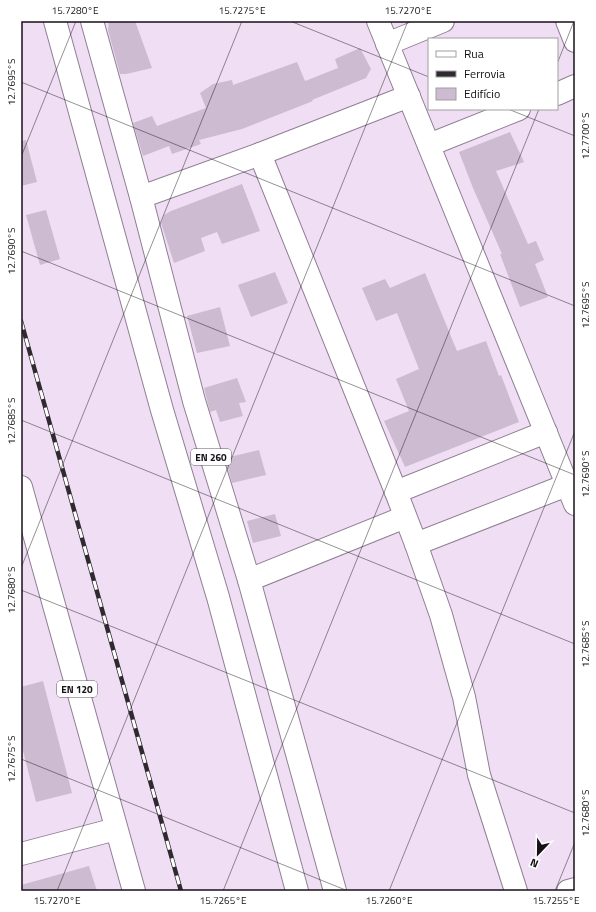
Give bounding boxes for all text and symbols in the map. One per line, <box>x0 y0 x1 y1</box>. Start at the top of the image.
text: 15.7280°E <box>52 3 99 18</box>
text: 15.7275°E <box>219 3 266 18</box>
text: 15.7270°E <box>385 3 432 18</box>
legend <box>428 38 558 110</box>
text: Rua <box>464 44 484 63</box>
text: 12.7695°S <box>4 59 19 105</box>
text: Ferrovia <box>464 64 505 83</box>
text: Edifício <box>464 84 500 103</box>
text: 12.7700°S <box>578 113 593 159</box>
text: 12.7690°S <box>4 228 19 274</box>
text: 12.7695°S <box>578 282 593 328</box>
text: 12.7685°S <box>4 398 19 444</box>
road number: EN 260 <box>191 449 231 465</box>
text: 12.7690°S <box>578 451 593 497</box>
text: 12.7680°S <box>4 567 19 613</box>
text: 12.7685°S <box>578 621 593 667</box>
road number: EN 120 <box>57 681 97 697</box>
text: 12.7675°S <box>4 736 19 782</box>
text: 12.7680°S <box>578 790 593 836</box>
north arrow <box>518 834 558 874</box>
text: N <box>528 854 541 872</box>
text: 15.7270°E <box>34 893 81 908</box>
text: 15.7265°E <box>200 893 247 908</box>
text: 15.7260°E <box>366 893 413 908</box>
text: 15.7255°E <box>533 893 580 908</box>

